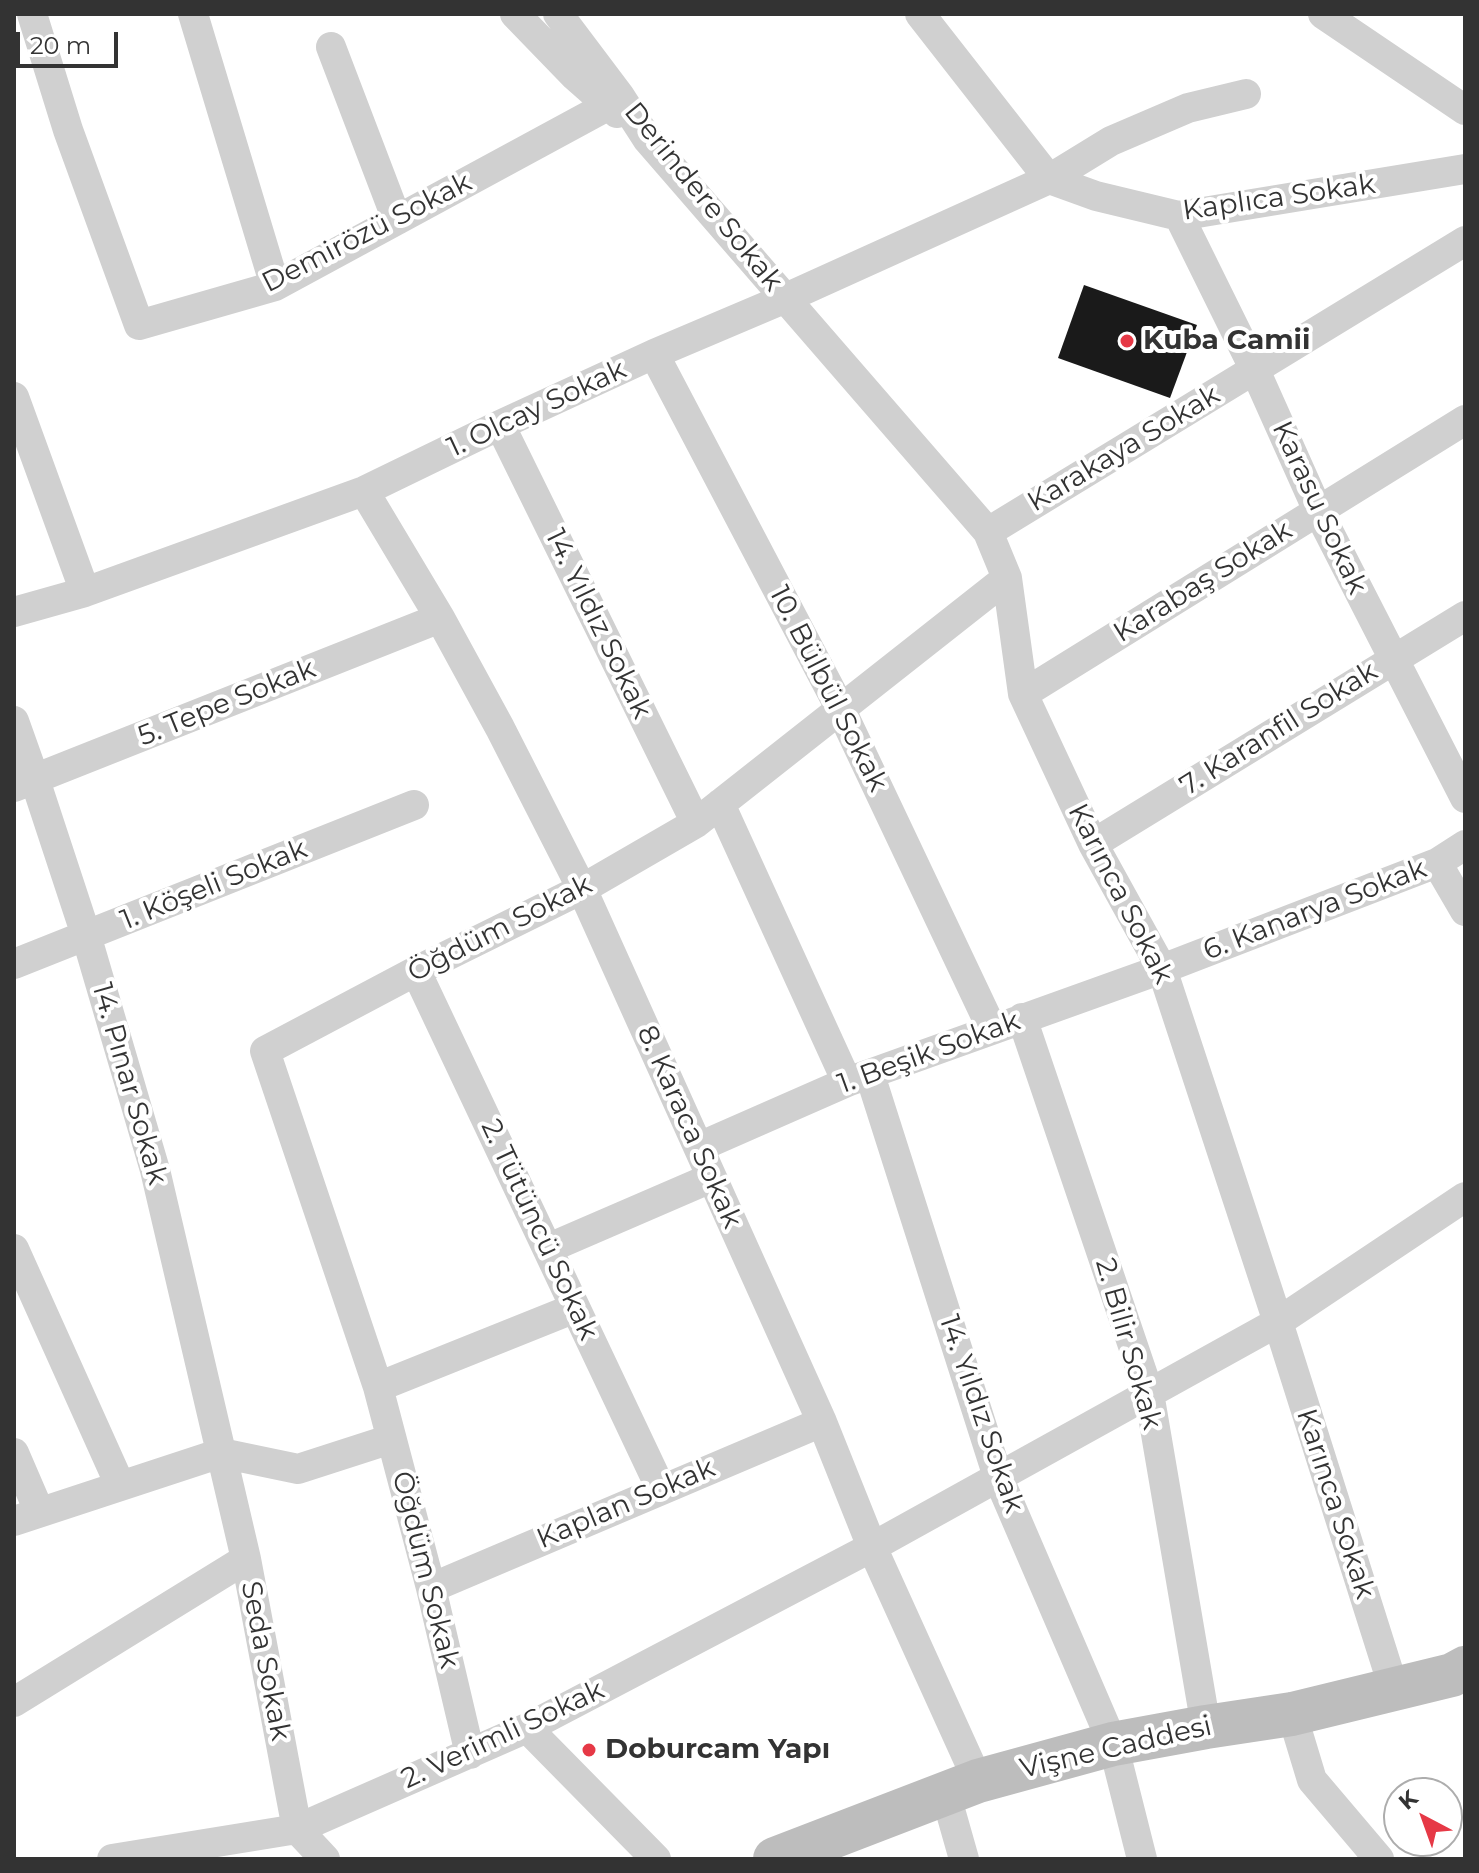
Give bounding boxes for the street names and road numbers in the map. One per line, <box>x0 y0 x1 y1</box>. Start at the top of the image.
street label: Derindere Sokak <box>617 96 789 298</box>
street label: Demirözü Sokak <box>257 166 477 300</box>
street label: Kaplıca Sokak <box>1181 168 1377 228</box>
street label: 1. Olcay Sokak <box>442 353 632 465</box>
street label: Karakaya Sokak <box>1022 378 1226 520</box>
street label: Karasu Sokak <box>1264 416 1374 600</box>
street label: Karabaş Sokak <box>1108 514 1298 650</box>
street label: 14. Yıldız Sokak <box>538 524 658 724</box>
street label: 10. Bülbül Sokak <box>762 581 894 797</box>
street label: 5. Tepe Sokak <box>133 652 321 754</box>
street label: 7. Karanfil Sokak <box>1174 655 1384 803</box>
street label: Karınca Sokak <box>1060 798 1180 990</box>
street label: 1. Köşeli Sokak <box>116 832 312 938</box>
street label: 6. Kanarya Sokak <box>1199 852 1431 968</box>
street label: Öğdüm Sokak <box>402 868 598 990</box>
street label: 14. Pınar Sokak <box>84 979 174 1189</box>
street label: 1. Beşik Sokak <box>833 1005 1025 1101</box>
street label: 8. Karaca Sokak <box>629 1021 749 1233</box>
street label: 2. Tütüncü Sokak <box>473 1114 605 1346</box>
street label: 2. Bilir Sokak <box>1088 1255 1168 1433</box>
street label: 14. Yıldız Sokak <box>931 1311 1031 1517</box>
street label: Karınca Sokak <box>1288 1405 1382 1603</box>
street label: Kaplan Sokak <box>532 1451 720 1557</box>
street label: Öğdüm Sokak <box>384 1468 466 1672</box>
street label: Seda Sokak <box>233 1579 297 1743</box>
street label: 2. Verimli Sokak <box>396 1673 610 1797</box>
street label: Vişne Caddesi <box>1017 1710 1215 1786</box>

